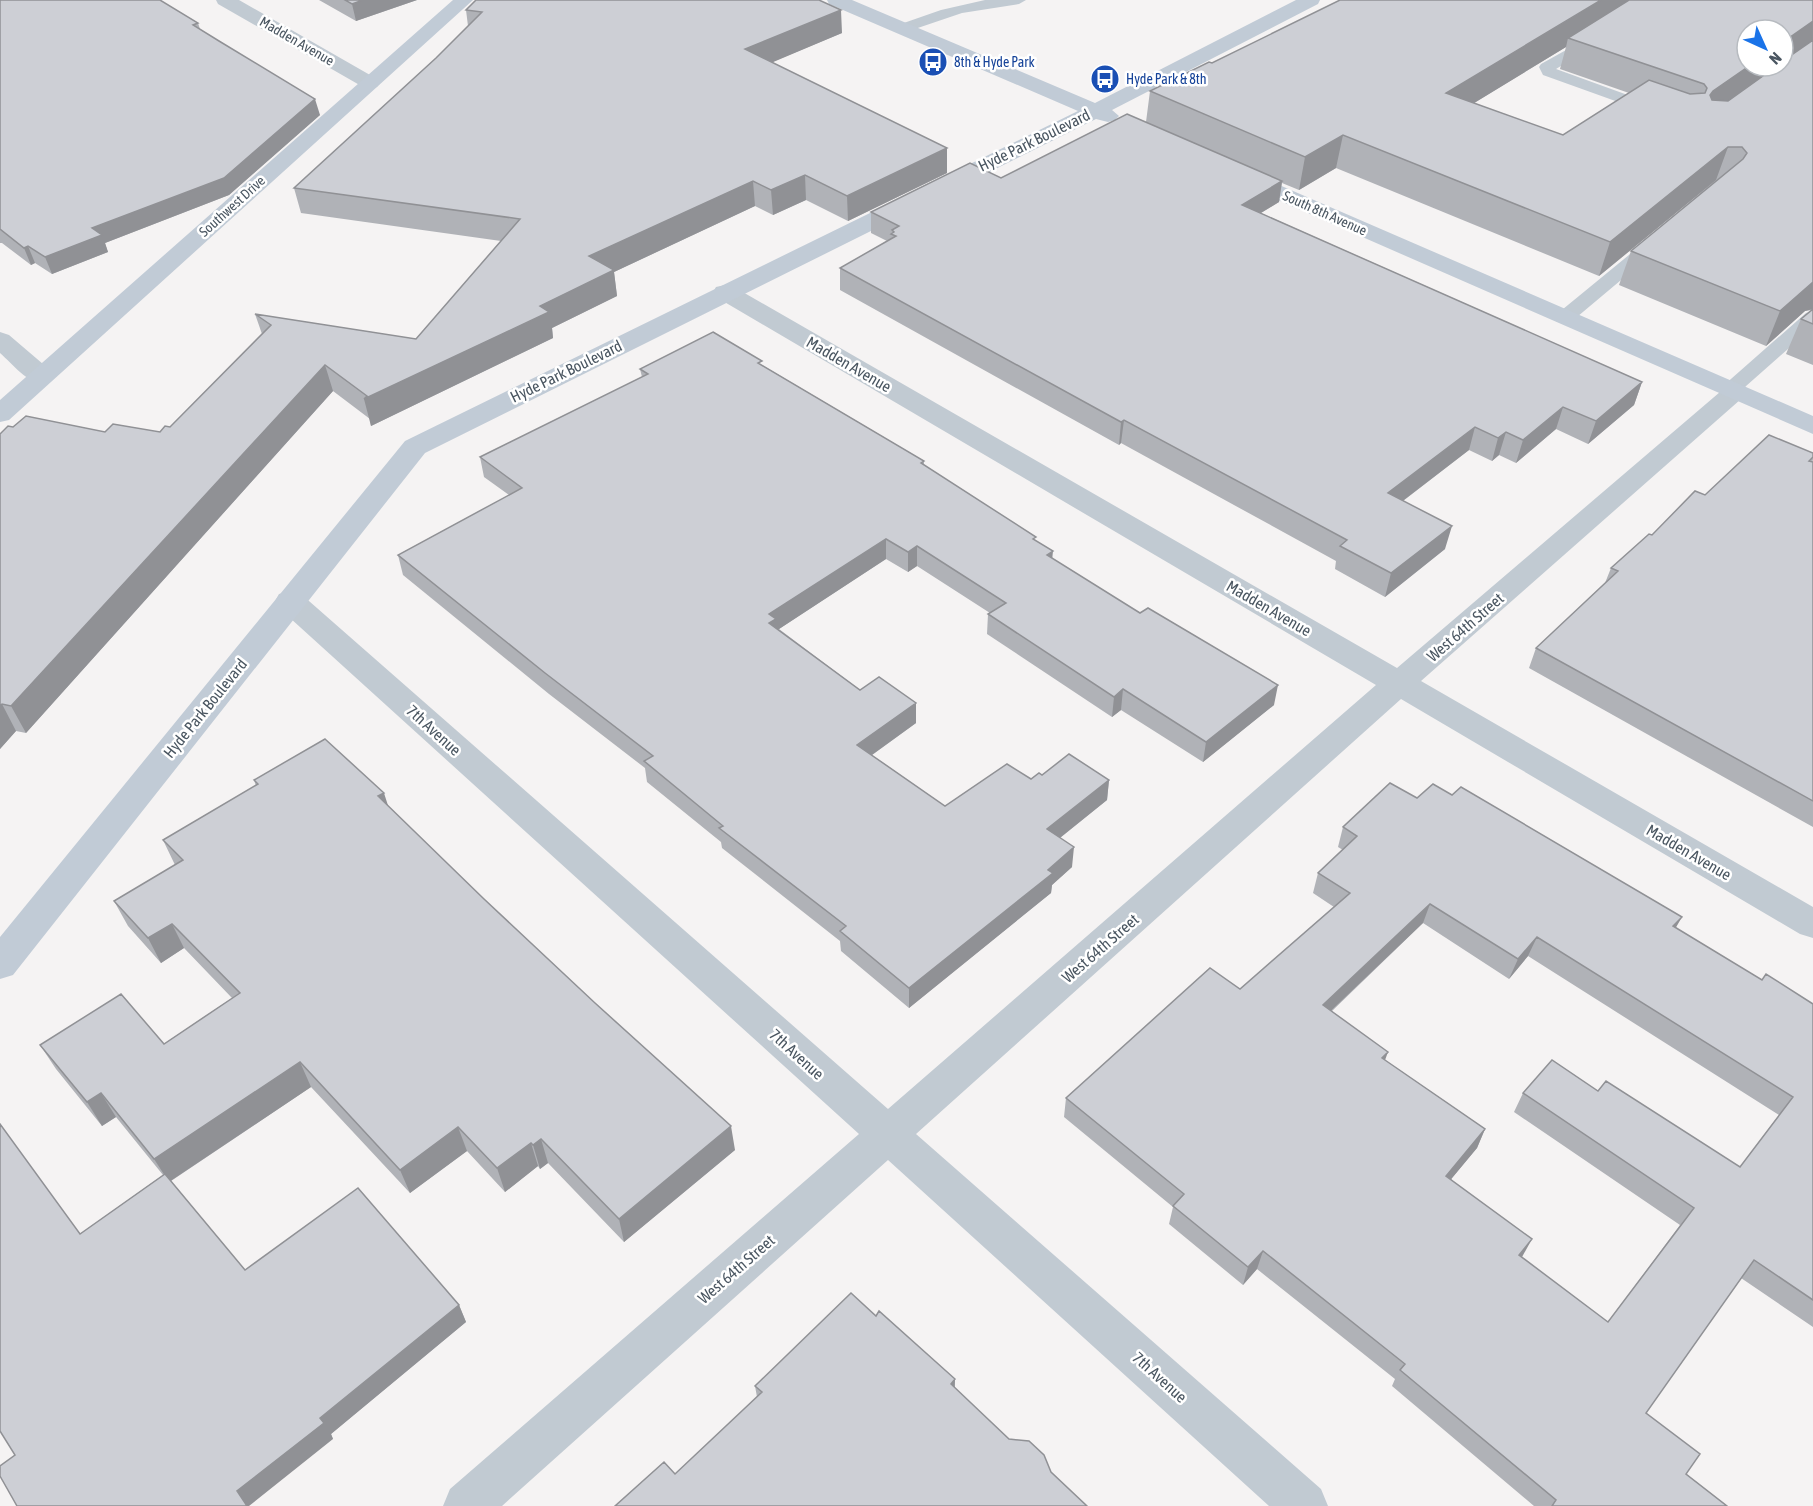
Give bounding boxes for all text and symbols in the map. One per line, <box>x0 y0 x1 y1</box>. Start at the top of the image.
street label: Madden Avenue <box>257 13 337 69</box>
north arrow <box>1735 18 1795 78</box>
bus stop icon: 8th & Hyde Park <box>917 46 949 78</box>
text: N <box>1766 49 1785 68</box>
place label: 8th & Hyde Park <box>954 54 1035 70</box>
bus stop icon: Hyde Park & 8th <box>1089 63 1121 95</box>
place label: Hyde Park & 8th <box>1126 71 1207 87</box>
street label: Hyde Park Boulevard <box>975 105 1093 176</box>
street label: Southwest Drive <box>196 172 268 240</box>
street label: South 8th Avenue <box>1281 187 1369 239</box>
street label: Madden Avenue <box>803 332 895 396</box>
street label: Hyde Park Boulevard <box>507 336 625 407</box>
street label: Madden Avenue <box>1223 576 1315 640</box>
street label: West 64th Street <box>1423 589 1507 665</box>
street label: Hyde Park Boulevard <box>160 655 251 762</box>
street label: 7th Avenue <box>403 701 465 759</box>
street label: Madden Avenue <box>1643 820 1735 884</box>
street label: West 64th Street <box>1058 910 1142 986</box>
street label: 7th Avenue <box>766 1025 828 1083</box>
street label: West 64th Street <box>694 1231 778 1307</box>
street label: 7th Avenue <box>1129 1348 1191 1406</box>

